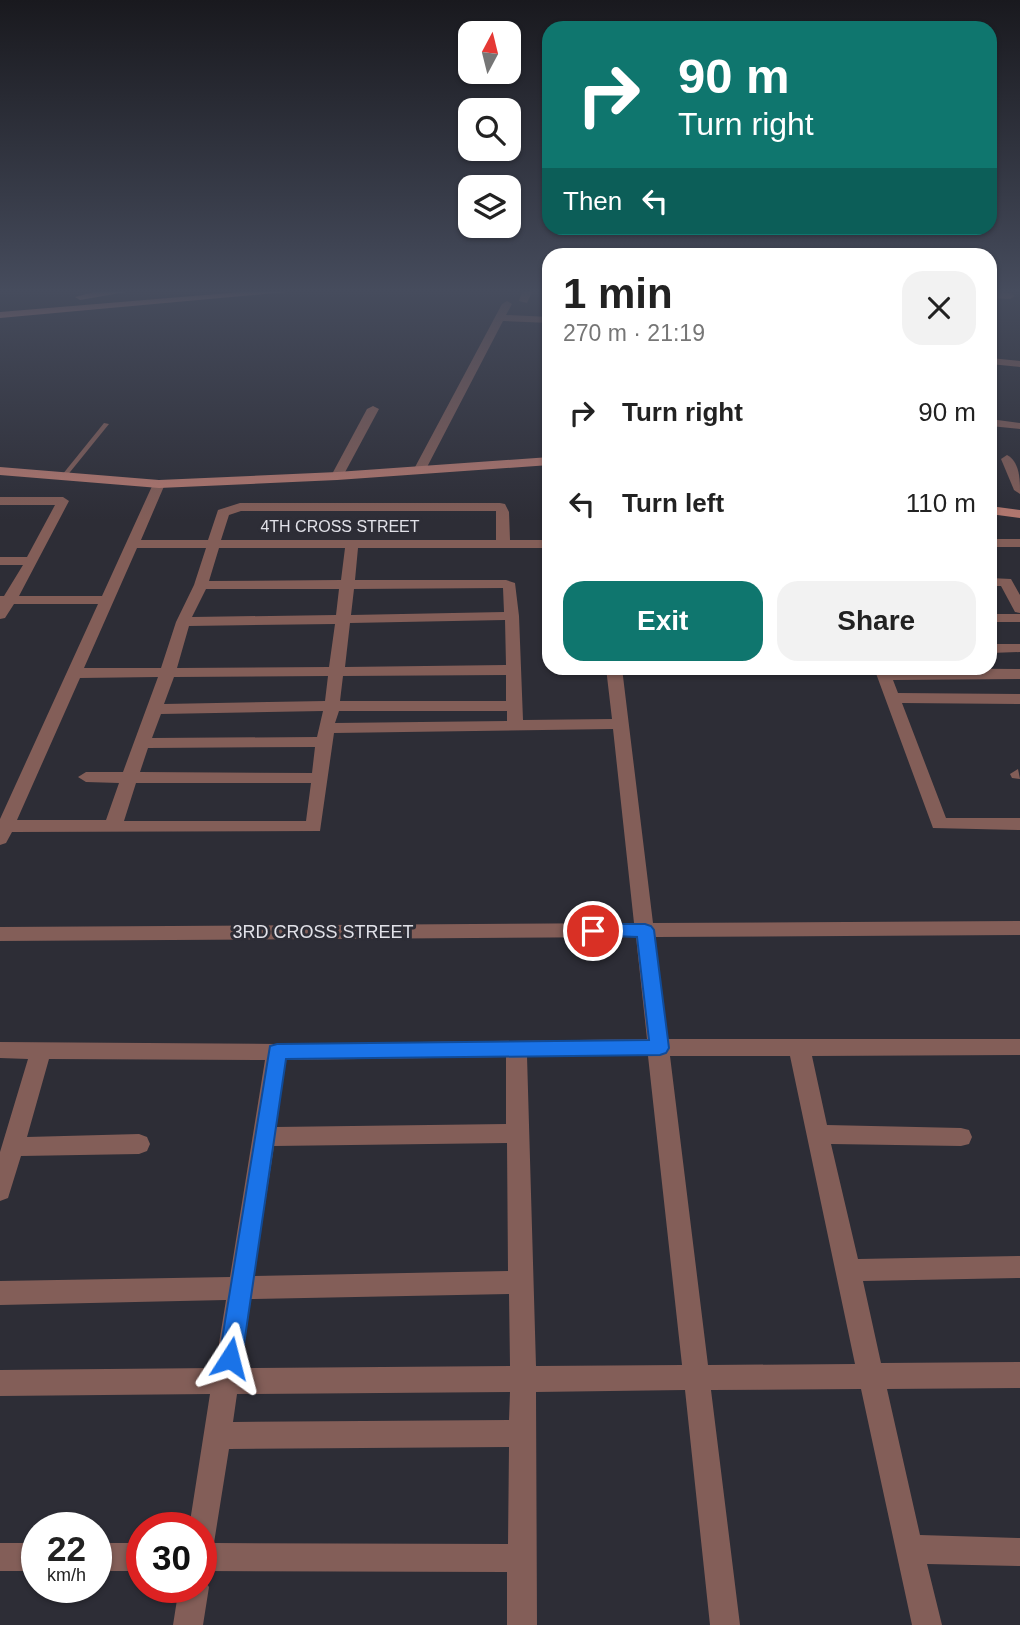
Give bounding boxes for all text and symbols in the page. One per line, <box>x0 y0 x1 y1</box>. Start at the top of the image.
north arrow <box>458 21 522 84</box>
map controls <box>458 21 521 238</box>
icon: right <box>563 49 654 140</box>
text: 90 m <box>678 49 790 103</box>
button: search <box>458 98 521 161</box>
text: Turn right <box>678 106 814 142</box>
button: layers <box>458 175 521 238</box>
icon: left <box>636 182 674 220</box>
text: Then <box>563 186 622 216</box>
text: 1 min <box>563 270 673 317</box>
button: close <box>902 271 976 345</box>
text: 270 m · 21:19 <box>563 320 705 346</box>
icon: right <box>563 394 601 432</box>
text: Turn right <box>622 397 743 427</box>
text: 90 m <box>918 397 976 427</box>
icon: left <box>563 485 601 523</box>
text: Turn left <box>622 488 724 518</box>
text: 110 m <box>906 488 976 518</box>
street label: 4TH CROSS STREET <box>260 518 420 535</box>
button: Exit <box>563 581 763 661</box>
button: Share <box>777 581 976 661</box>
pin <box>563 901 623 961</box>
icon: arrive <box>574 912 612 950</box>
street label: 3RD CROSS STREET <box>232 922 414 942</box>
position arrow <box>193 1321 267 1395</box>
speed limit sign: 30 <box>126 1512 217 1603</box>
text: 22 <box>47 1529 86 1568</box>
text: km/h <box>47 1565 86 1585</box>

